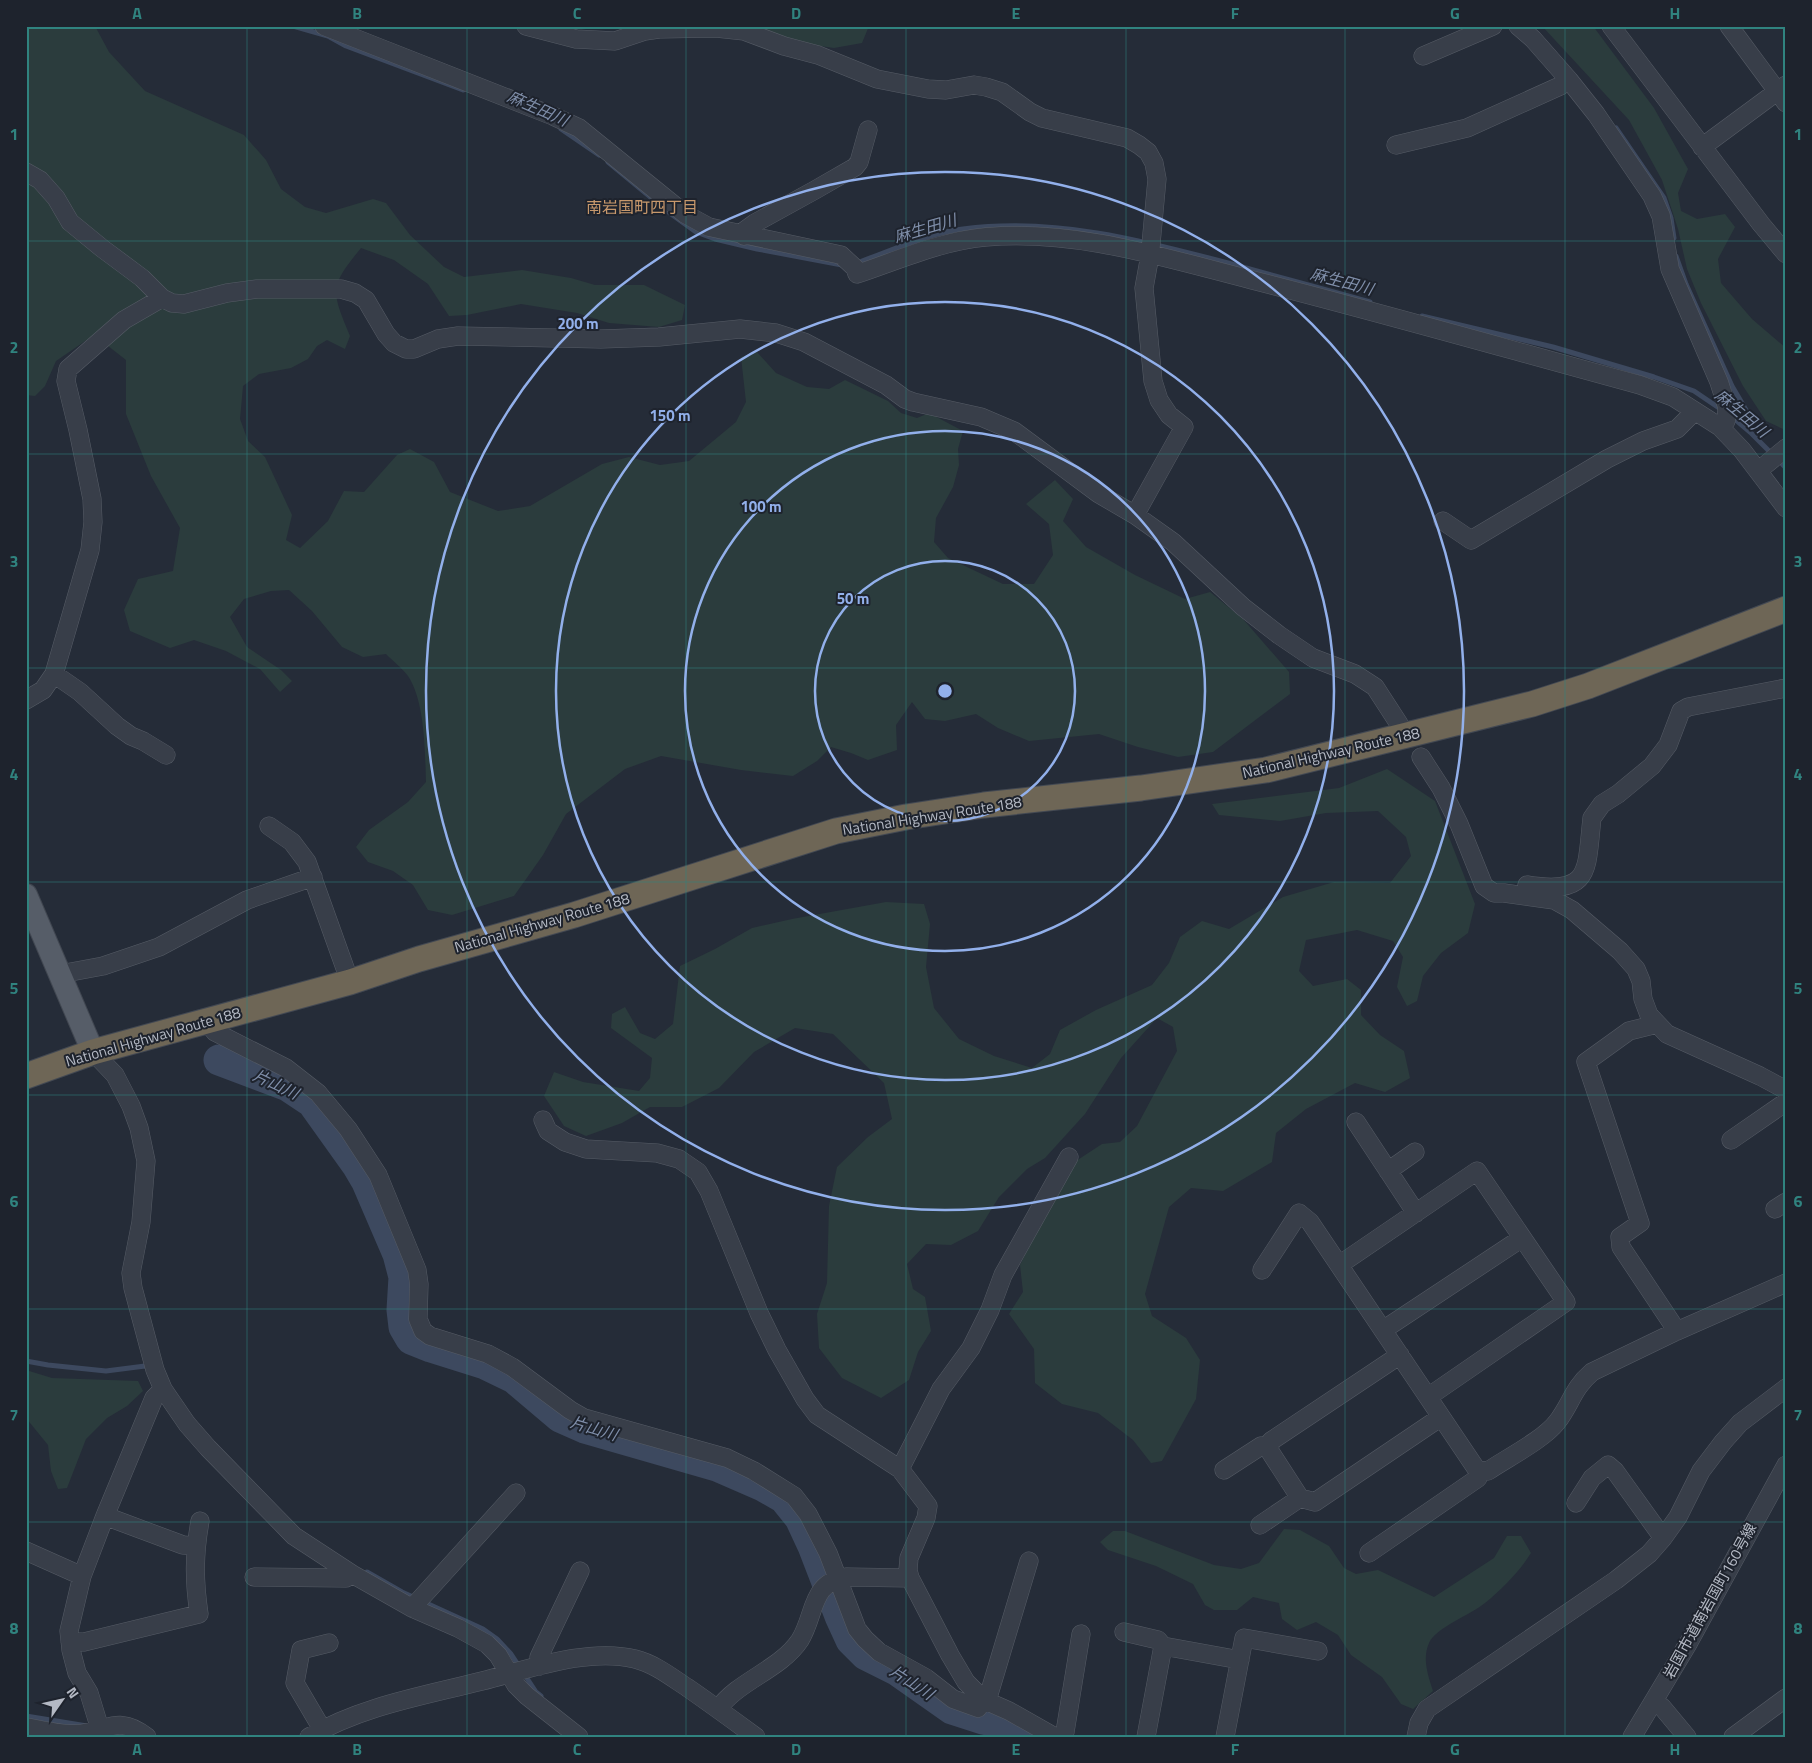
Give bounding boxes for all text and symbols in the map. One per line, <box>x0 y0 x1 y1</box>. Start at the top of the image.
text: A <box>132 1 142 25</box>
text: B <box>352 1 362 25</box>
text: C <box>573 1 582 25</box>
text: D <box>791 1 801 25</box>
text: E <box>1012 1 1021 25</box>
text: F <box>1231 1 1240 25</box>
text: G <box>1450 1 1460 25</box>
text: H <box>1670 1 1680 25</box>
water label: 麻生田川 <box>504 84 574 133</box>
text: 1 <box>10 122 18 146</box>
text: 1 <box>1794 122 1802 146</box>
district label: 南岩国町四丁目 <box>586 195 698 219</box>
water label: 麻生田川 <box>891 207 961 248</box>
water label: 麻生田川 <box>1308 261 1378 301</box>
text: 200 m <box>557 312 599 335</box>
text: 2 <box>10 335 18 359</box>
text: 2 <box>1794 335 1802 359</box>
water label: 麻生田川 <box>1710 383 1776 444</box>
text: 150 m <box>649 404 691 427</box>
text: 100 m <box>740 495 782 518</box>
text: 3 <box>10 549 18 573</box>
text: 3 <box>1794 549 1802 573</box>
text: 50 m <box>837 587 869 610</box>
centre of rings <box>936 682 954 700</box>
street label: National Highway Route 188 <box>1240 721 1422 784</box>
text: 4 <box>10 762 19 786</box>
text: 4 <box>1794 762 1803 786</box>
street label: National Highway Route 188 <box>841 790 1023 841</box>
street label: National Highway Route 188 <box>452 886 632 959</box>
text: 5 <box>10 976 19 1000</box>
text: 5 <box>1794 976 1803 1000</box>
street label: National Highway Route 188 <box>63 1000 243 1073</box>
water label: 片山川 <box>249 1063 305 1106</box>
text: 6 <box>10 1189 19 1213</box>
text: 6 <box>1794 1189 1803 1213</box>
text: 7 <box>10 1403 18 1427</box>
text: 7 <box>1794 1403 1802 1427</box>
water label: 片山川 <box>568 1410 622 1447</box>
street label: 岩国市道南岩国町160号線 <box>1657 1519 1762 1683</box>
text: 8 <box>10 1616 19 1640</box>
text: 8 <box>1794 1616 1803 1640</box>
water label: 片山川 <box>885 1659 940 1706</box>
north arrow <box>38 1676 88 1726</box>
text: N <box>62 1683 85 1702</box>
text: A <box>132 1737 142 1761</box>
text: B <box>352 1737 362 1761</box>
text: C <box>573 1737 582 1761</box>
text: D <box>791 1737 801 1761</box>
text: E <box>1012 1737 1021 1761</box>
text: F <box>1231 1737 1240 1761</box>
text: G <box>1450 1737 1460 1761</box>
text: H <box>1670 1737 1680 1761</box>

